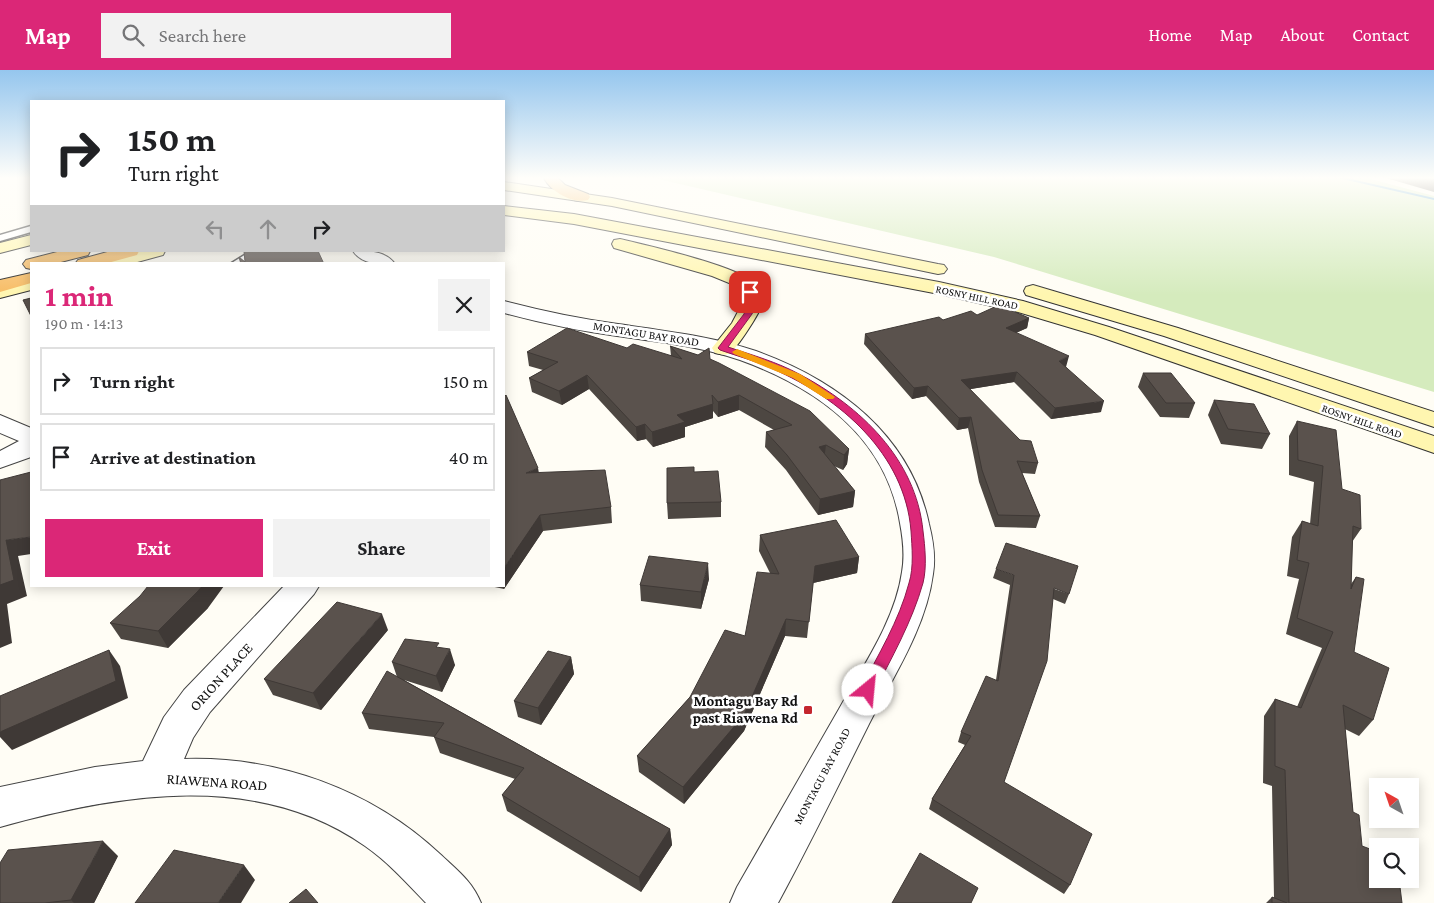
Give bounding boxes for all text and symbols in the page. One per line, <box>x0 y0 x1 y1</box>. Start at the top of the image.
search box <box>101 13 451 58</box>
icon: search <box>119 21 147 49</box>
text: Map <box>25 22 71 49</box>
text: Search here <box>159 25 246 46</box>
text: Home <box>1149 25 1192 45</box>
text: Map <box>1220 25 1252 45</box>
text: About <box>1280 25 1324 45</box>
text: Contact <box>1352 25 1409 45</box>
icon: right <box>45 120 110 185</box>
text: 150 m <box>128 120 216 159</box>
text: Turn right <box>128 161 219 186</box>
icon: left <box>201 215 229 243</box>
icon: ahead <box>254 215 282 243</box>
icon: right <box>307 215 335 243</box>
pin <box>729 271 771 313</box>
icon: arrive <box>736 278 764 306</box>
text: 1 min <box>45 279 113 312</box>
button: close <box>438 279 490 331</box>
street label: ROSNY HILL ROAD <box>935 282 1019 312</box>
text: 190 m · 14:13 <box>45 315 123 332</box>
street label: MONTAGU BAY ROAD <box>592 319 700 349</box>
icon: right <box>47 367 75 395</box>
text: Turn right <box>90 371 175 392</box>
text: 150 m <box>443 371 488 392</box>
street label: ROSNY HILL ROAD <box>1320 402 1404 440</box>
icon: arrive <box>47 443 75 471</box>
text: Arrive at destination <box>90 447 256 468</box>
text: 40 m <box>449 447 488 468</box>
button: Exit <box>45 519 263 577</box>
button: Share <box>273 519 490 577</box>
street label: ORION PLACE <box>186 640 256 714</box>
position arrow <box>841 663 893 715</box>
place label: Montagu Bay Rd past Riawena Rd <box>693 693 799 726</box>
marker: Montagu Bay Rd past Riawena Rd <box>802 704 814 716</box>
street label: MONTAGU BAY ROAD <box>791 725 853 827</box>
street label: RIAWENA ROAD <box>166 771 268 793</box>
north arrow <box>1369 778 1419 828</box>
map controls <box>1369 778 1419 888</box>
button: search <box>1369 838 1419 888</box>

